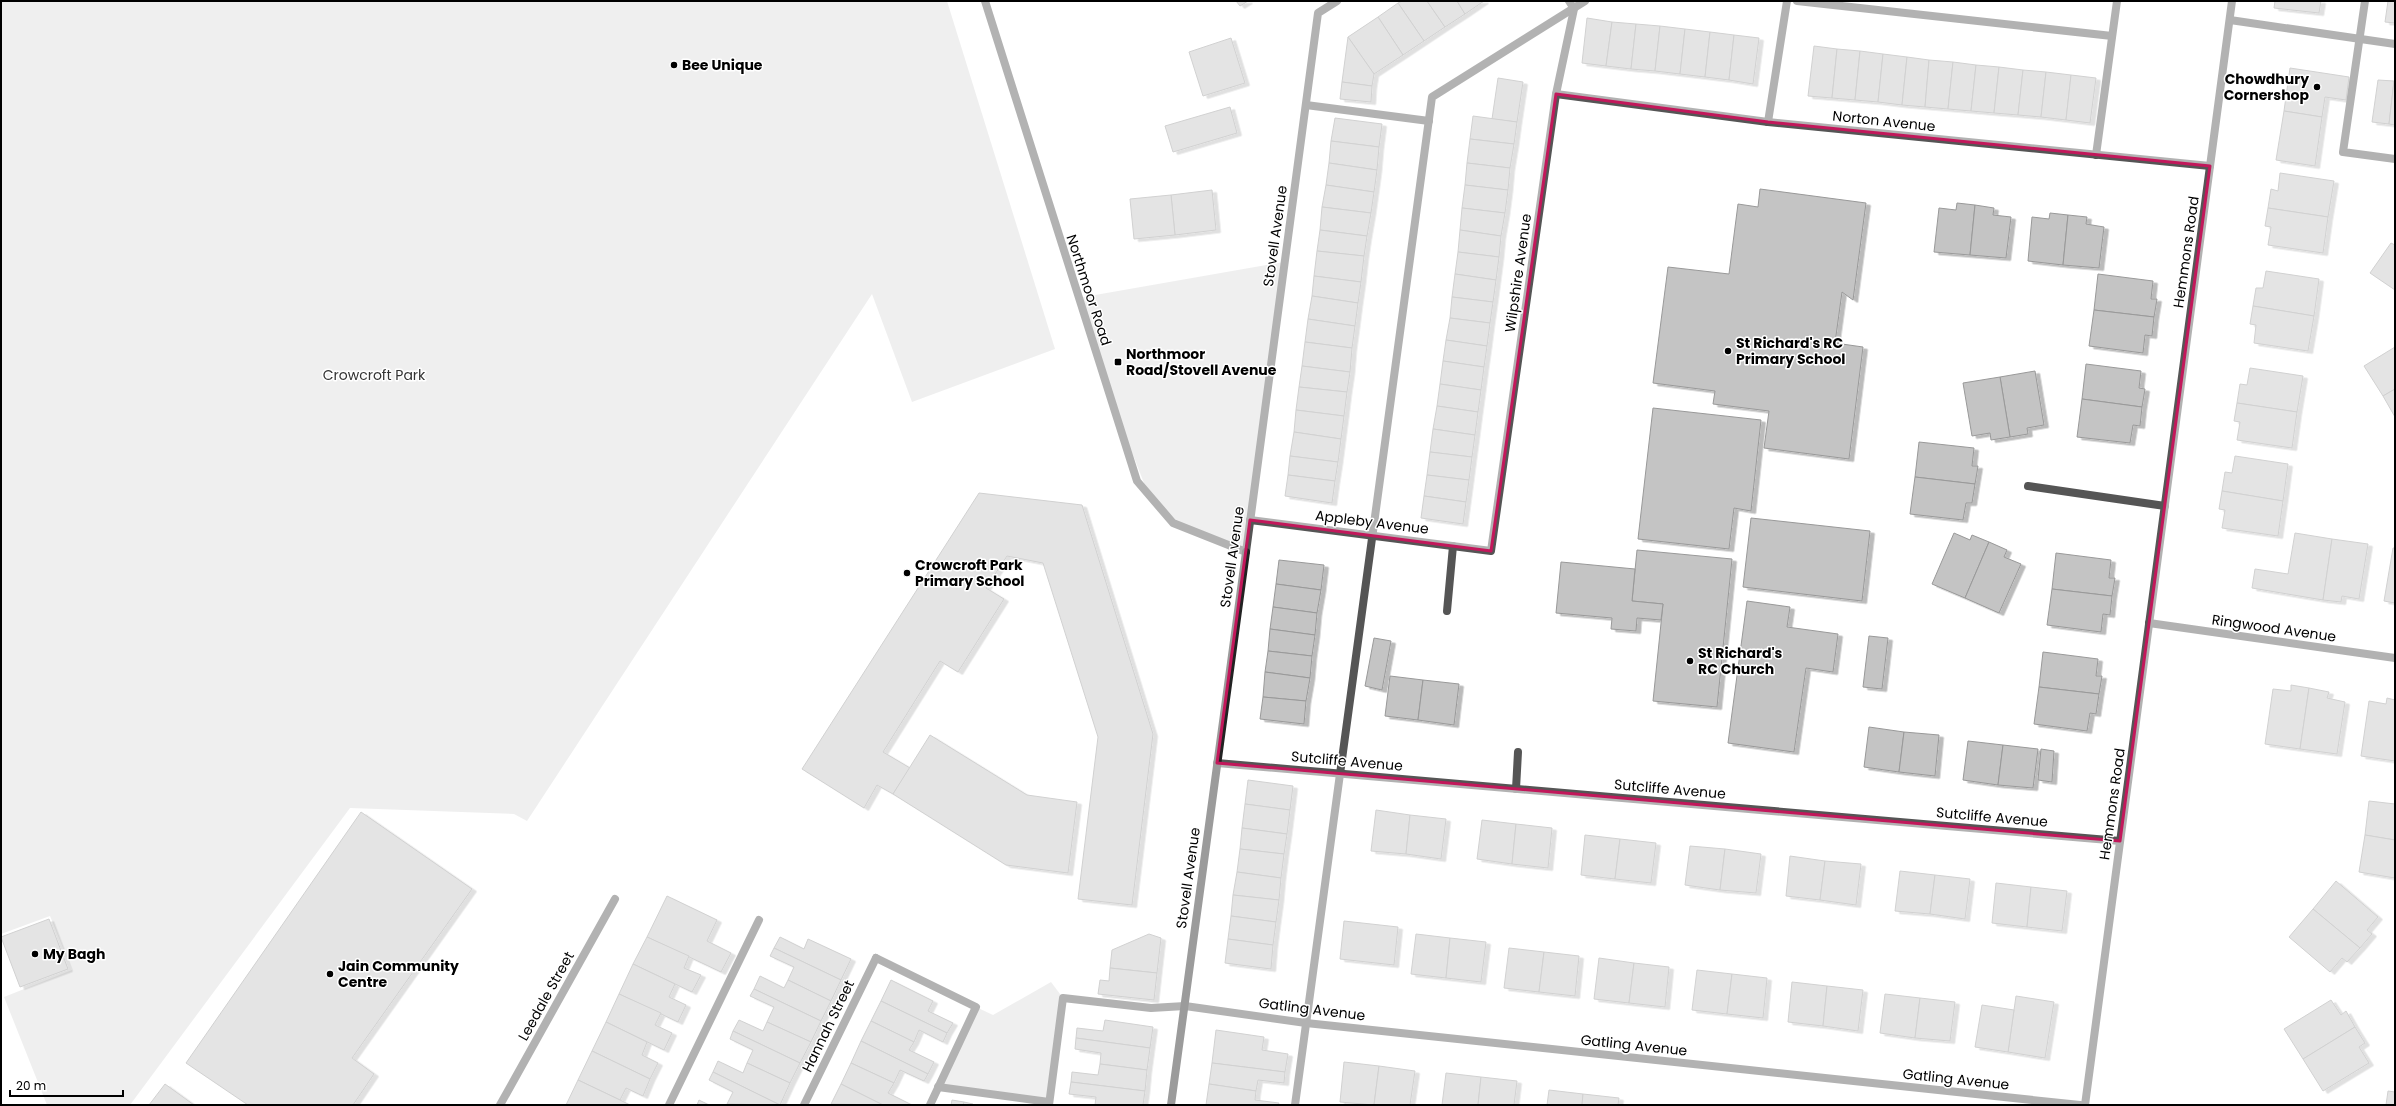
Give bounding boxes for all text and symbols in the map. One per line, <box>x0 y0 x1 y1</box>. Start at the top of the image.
place label: Bee Unique <box>682 55 763 75</box>
marker: Bee Unique <box>669 60 679 70</box>
place label: Chowdhury Cornershop <box>2224 69 2309 105</box>
marker: Chowdhury Cornershop <box>2312 82 2322 92</box>
street label: Norton Avenue <box>1832 106 1937 136</box>
street label: Stovell Avenue <box>1258 184 1292 288</box>
street label: Hemmons Road <box>2168 195 2204 309</box>
street label: Wilpshire Avenue <box>1500 212 1536 334</box>
street label: Northmoor Road <box>1062 232 1116 348</box>
place label: St Richard's RC Primary School <box>1736 333 1845 369</box>
place label: Northmoor Road/Stovell Avenue <box>1126 344 1277 380</box>
marker: St Richard's RC Primary School <box>1723 346 1733 356</box>
marker: Northmoor Road/Stovell Avenue <box>1113 357 1123 367</box>
park label: Crowcroft Park <box>323 365 426 385</box>
street label: Stovell Avenue <box>1215 505 1249 609</box>
street label: Appleby Avenue <box>1314 505 1430 539</box>
place label: Crowcroft Park Primary School <box>915 555 1024 591</box>
marker: Crowcroft Park Primary School <box>902 568 912 578</box>
street label: Ringwood Avenue <box>2210 609 2338 647</box>
place label: St Richard's RC Church <box>1698 643 1783 679</box>
marker: St Richard's RC Church <box>1685 656 1695 666</box>
street label: Sutcliffe Avenue <box>1290 746 1404 776</box>
street label: Hemmons Road <box>2094 747 2130 861</box>
street label: Sutcliffe Avenue <box>1613 774 1727 804</box>
street label: Sutcliffe Avenue <box>1935 802 2049 832</box>
street label: Stovell Avenue <box>1171 826 1205 930</box>
place label: My Bagh <box>43 944 105 964</box>
street label: Leedale Street <box>513 948 579 1044</box>
marker: My Bagh <box>30 949 40 959</box>
place label: Jain Community Centre <box>338 956 459 992</box>
marker: Jain Community Centre <box>325 969 335 979</box>
street label: Hannah Street <box>797 977 859 1075</box>
street label: Gatling Avenue <box>1258 993 1367 1025</box>
street label: Gatling Avenue <box>1580 1029 1689 1061</box>
street label: Gatling Avenue <box>1902 1063 2011 1095</box>
scale bar <box>10 1072 123 1098</box>
text: 20 m <box>16 1077 46 1094</box>

